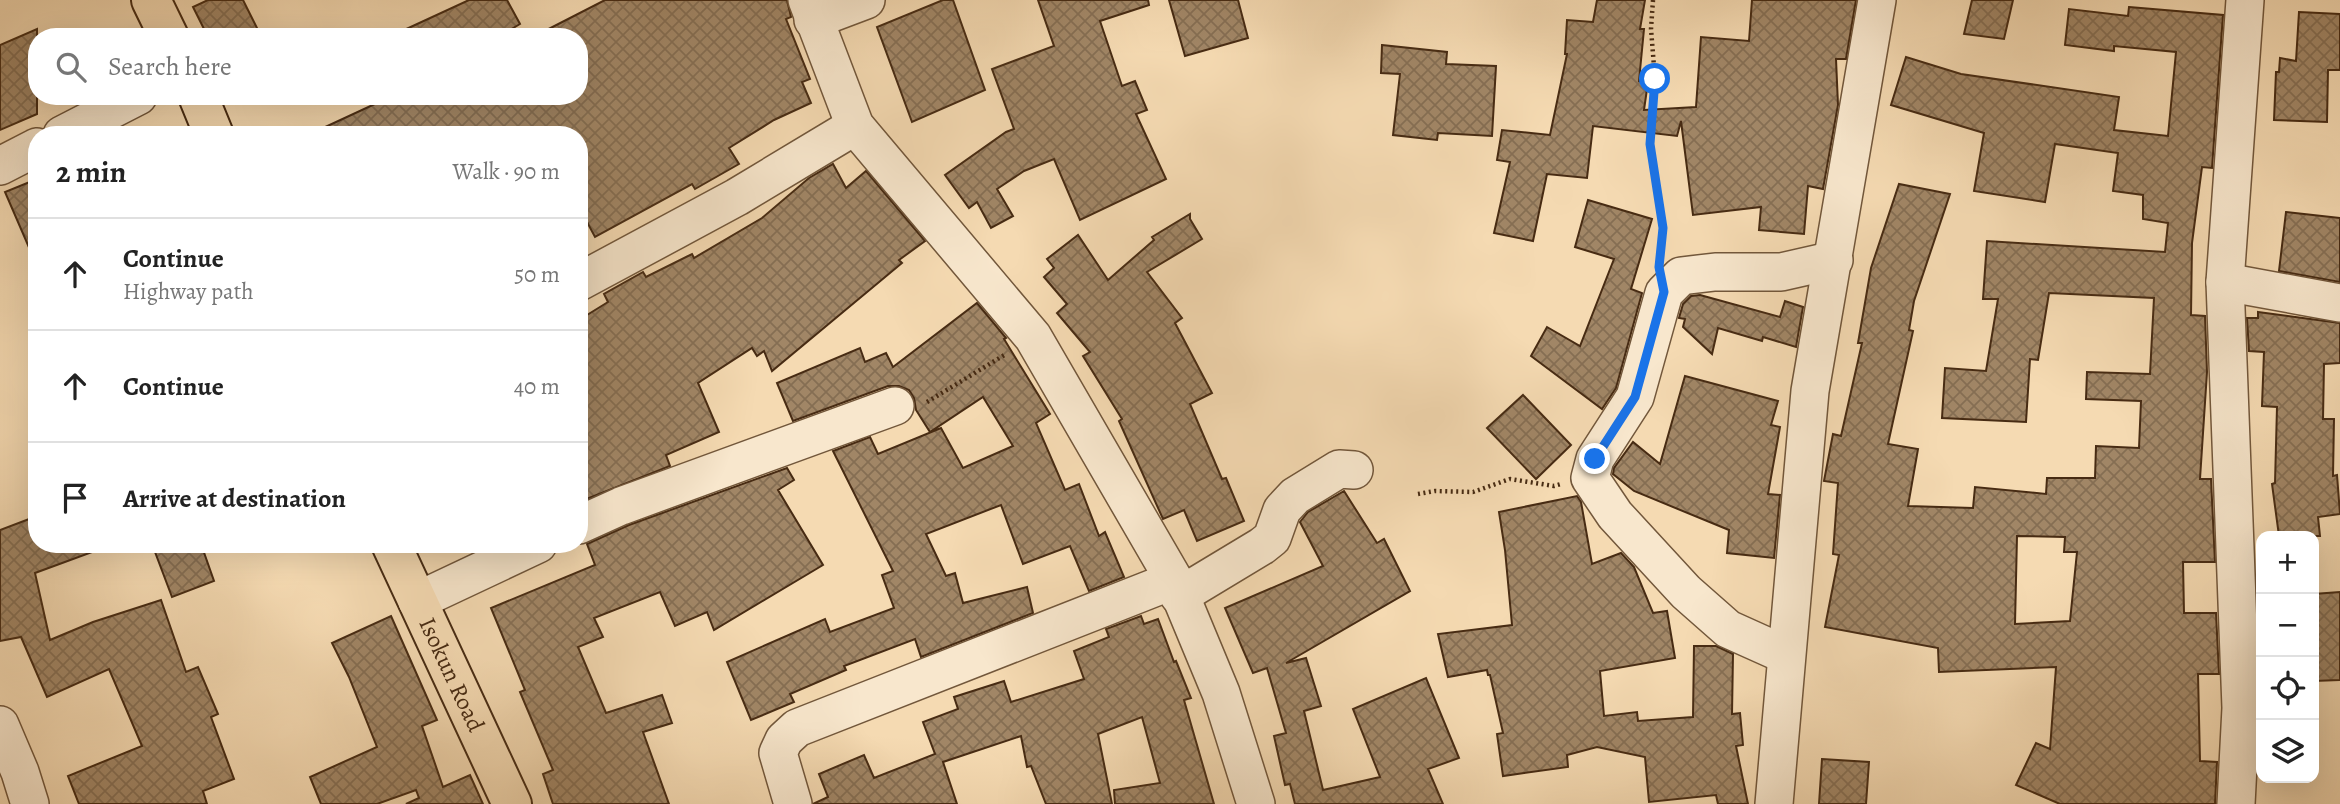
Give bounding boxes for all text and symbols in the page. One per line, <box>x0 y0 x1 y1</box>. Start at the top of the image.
search box <box>28 28 588 105</box>
icon: search <box>52 48 90 86</box>
text: Search here <box>108 49 232 84</box>
route start <box>1639 63 1670 94</box>
text: 2 min <box>56 152 126 192</box>
text: Walk · 90 m <box>453 156 560 187</box>
text: Continue <box>123 241 224 276</box>
icon: ahead <box>56 255 94 293</box>
text: 50 m <box>514 259 560 290</box>
text: Highway path <box>123 276 254 307</box>
icon: ahead <box>56 367 94 405</box>
text: Continue <box>123 369 224 404</box>
text: 40 m <box>514 371 560 402</box>
route end <box>1579 443 1610 474</box>
icon: arrive <box>56 479 94 517</box>
text: Arrive at destination <box>123 481 346 516</box>
map controls <box>2256 531 2319 783</box>
button: + <box>2256 531 2319 594</box>
button: − <box>2256 594 2319 657</box>
street label: Isokun Road <box>411 612 492 737</box>
button: locate <box>2256 657 2319 720</box>
button: layers <box>2256 720 2319 783</box>

